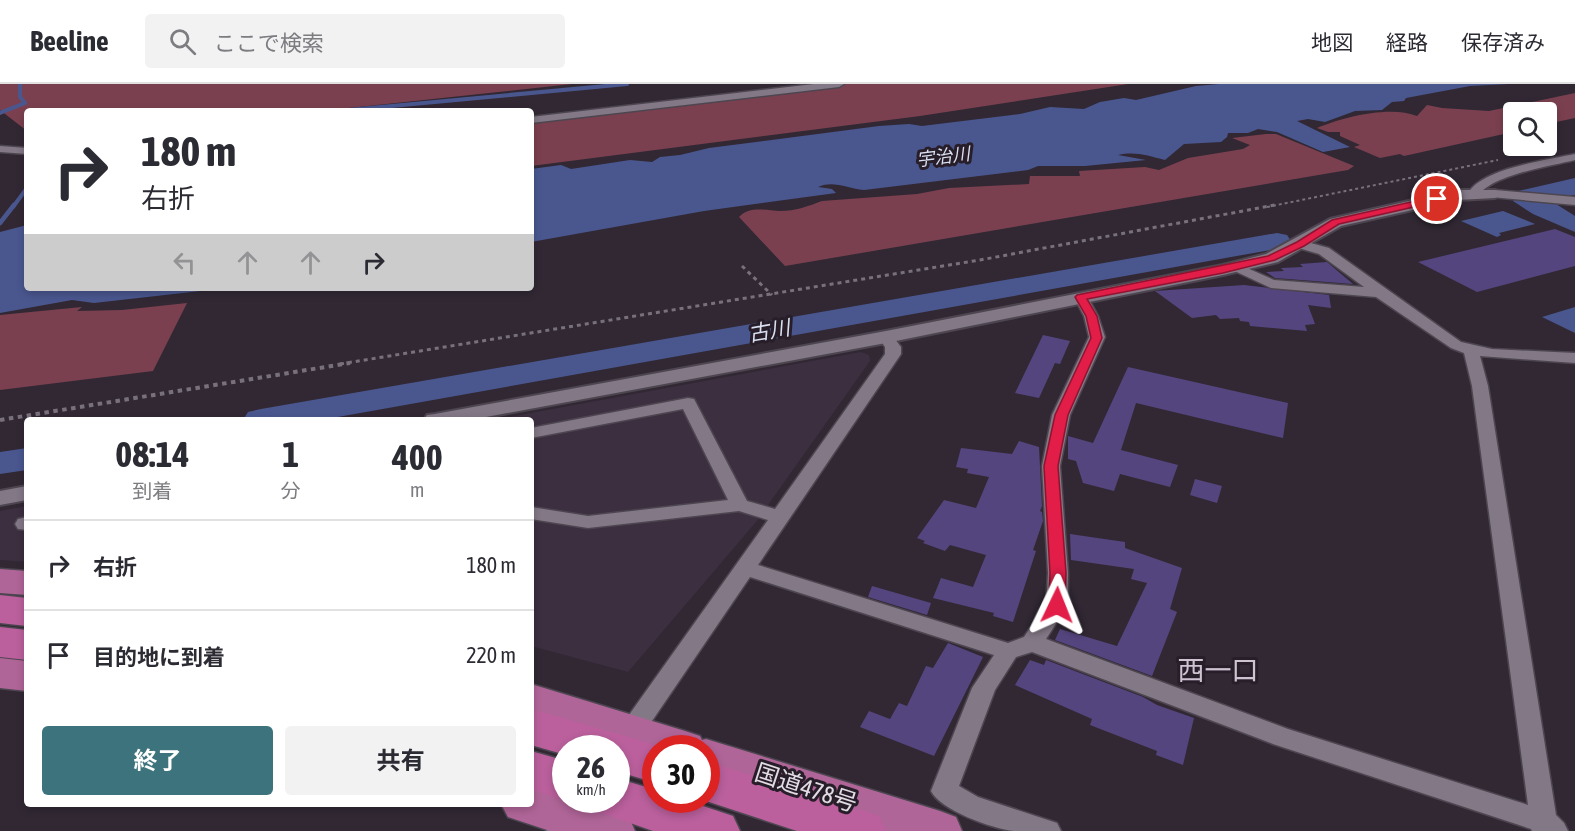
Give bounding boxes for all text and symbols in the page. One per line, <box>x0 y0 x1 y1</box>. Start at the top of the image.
search box <box>145 14 565 68</box>
text: Beeline <box>30 25 109 57</box>
icon: search <box>166 25 199 58</box>
text: ここで検索 <box>214 30 324 56</box>
text: 地図 <box>1311 30 1353 54</box>
text: 経路 <box>1386 30 1428 54</box>
text: 保存済み <box>1461 30 1545 54</box>
map controls <box>1503 102 1557 156</box>
button: search <box>1503 102 1557 156</box>
text: 180 m <box>141 127 236 175</box>
icon: right <box>42 132 120 210</box>
water label: 宇治川 <box>915 143 973 170</box>
pin <box>1411 173 1462 224</box>
icon: arrive <box>1420 182 1453 215</box>
text: 右折 <box>141 183 195 214</box>
icon: left <box>168 246 201 279</box>
icon: ahead <box>231 246 264 279</box>
icon: ahead <box>294 246 327 279</box>
icon: right <box>357 246 390 279</box>
water label: 古川 <box>746 314 794 345</box>
text: 08:14 <box>115 433 189 475</box>
text: 1 <box>282 433 299 475</box>
text: 400 <box>392 436 443 478</box>
text: m <box>410 478 425 501</box>
text: 到着 <box>132 479 172 502</box>
text: 分 <box>281 479 301 502</box>
icon: right <box>42 549 75 582</box>
text: 180 m <box>466 552 516 578</box>
text: 右折 <box>93 554 137 580</box>
position arrow <box>1025 573 1089 637</box>
icon: arrive <box>42 639 75 672</box>
text: 220 m <box>466 642 516 668</box>
text: 目的地に到着 <box>93 644 225 670</box>
district label: 西一口 <box>1178 655 1259 686</box>
button: 終了 <box>42 726 273 795</box>
button: 共有 <box>285 726 516 795</box>
speed limit sign: 30 <box>642 735 720 813</box>
text: 26 <box>577 750 605 784</box>
street label: 国道478号 <box>752 758 861 817</box>
text: km/h <box>576 781 606 798</box>

